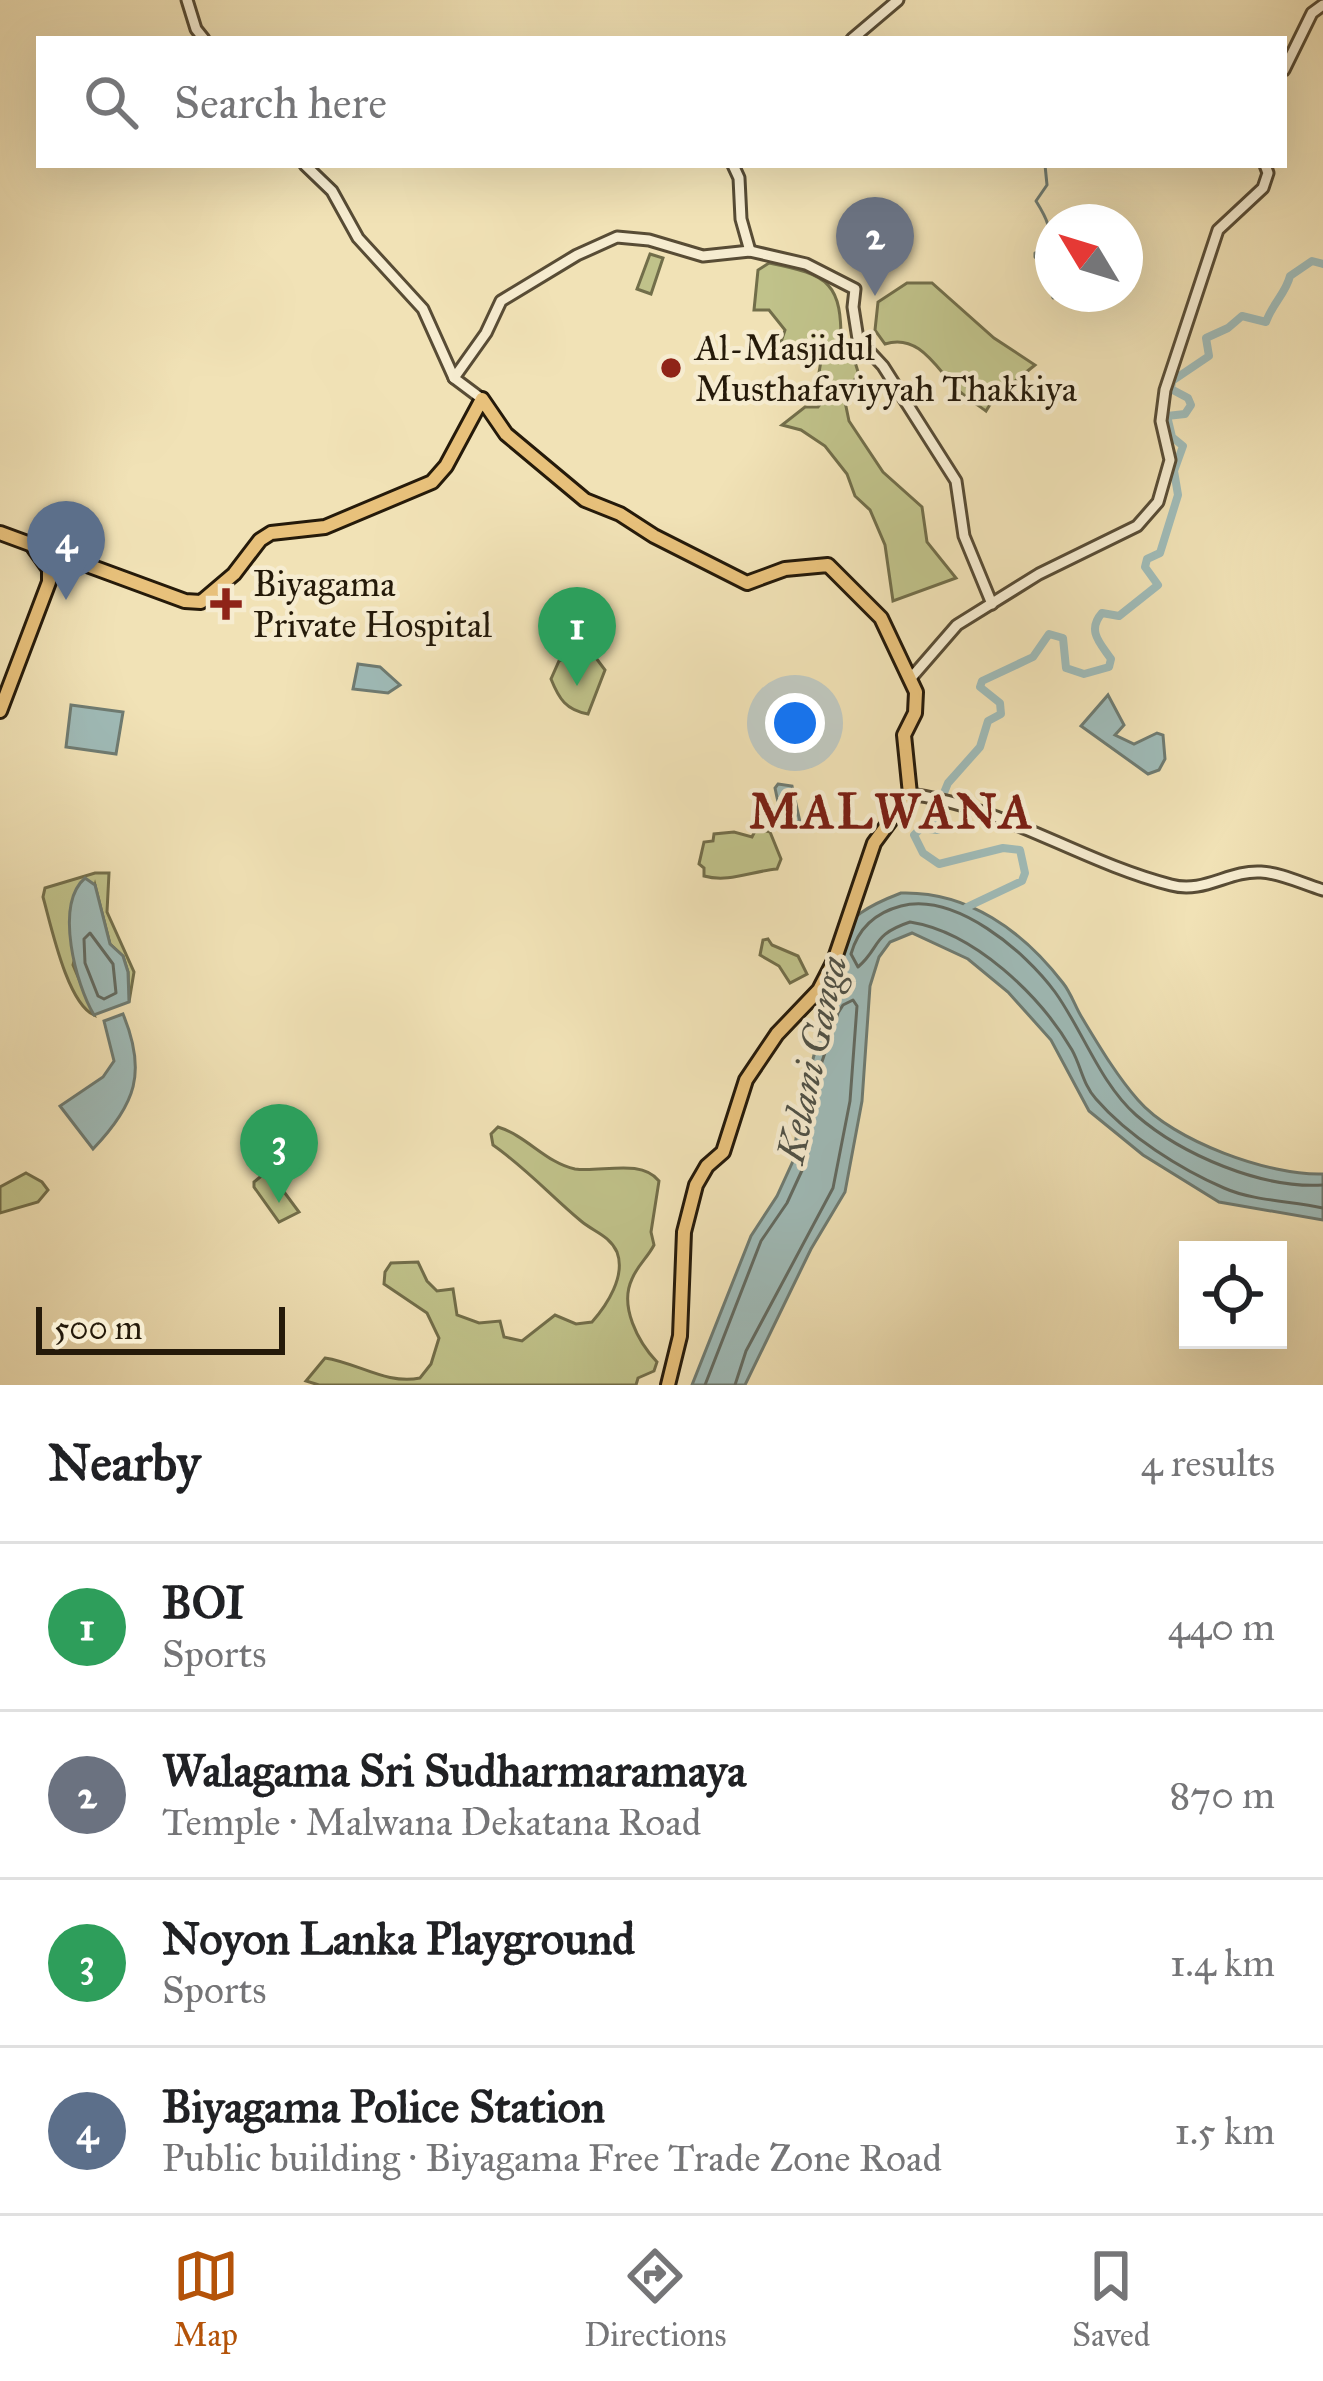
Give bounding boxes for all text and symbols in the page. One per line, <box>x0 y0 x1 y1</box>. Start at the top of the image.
search box <box>36 36 1287 168</box>
icon: search <box>78 69 144 135</box>
text: Search here <box>174 75 387 130</box>
pin: 2 <box>836 197 914 296</box>
north arrow <box>1035 204 1143 312</box>
place label: Al-Masjidul Musthafaviyyah Thakkiya <box>693 326 1078 411</box>
marker: Al-Masjidul Musthafaviyyah Thakkiya <box>658 355 684 381</box>
pin: 4 <box>27 501 105 600</box>
place label: Biyagama Private Hospital <box>253 562 492 647</box>
pin: 1 <box>538 587 616 686</box>
marker: Biyagama Private Hospital <box>210 588 242 620</box>
your location <box>765 693 825 753</box>
district label: MALWANA <box>749 782 1035 841</box>
water label: Kelani Ganga <box>766 951 857 1169</box>
pin: 3 <box>240 1104 318 1203</box>
map controls <box>1179 1241 1287 1349</box>
button: locate <box>1179 1241 1287 1349</box>
scale bar <box>36 1301 285 1354</box>
text: 500 m <box>54 1308 143 1348</box>
text: Nearby <box>48 1432 200 1494</box>
text: 4 results <box>1141 1439 1275 1487</box>
text: BOI <box>162 1575 245 1630</box>
text: 1 <box>79 1603 95 1651</box>
text: 440 m <box>1168 1603 1275 1651</box>
text: Sports <box>162 1630 266 1678</box>
text: Walagama Sri Sudharmaramaya <box>162 1743 746 1798</box>
text: 2 <box>77 1771 97 1819</box>
text: 870 m <box>1170 1771 1275 1819</box>
text: Temple · Malwana Dekatana Road <box>162 1798 701 1846</box>
text: Noyon Lanka Playground <box>162 1911 635 1966</box>
text: 3 <box>79 1939 95 1987</box>
text: 1.4 km <box>1170 1939 1275 1987</box>
text: Sports <box>162 1966 266 2014</box>
text: Biyagama Police Station <box>162 2079 605 2134</box>
text: 4 <box>76 2107 98 2155</box>
text: 1.5 km <box>1175 2107 1275 2155</box>
text: Public building · Biyagama Free Trade Zone Road <box>162 2134 942 2182</box>
tab: Map <box>173 2243 239 2355</box>
tab: Directions <box>584 2243 726 2355</box>
tab: Saved <box>1072 2243 1150 2355</box>

